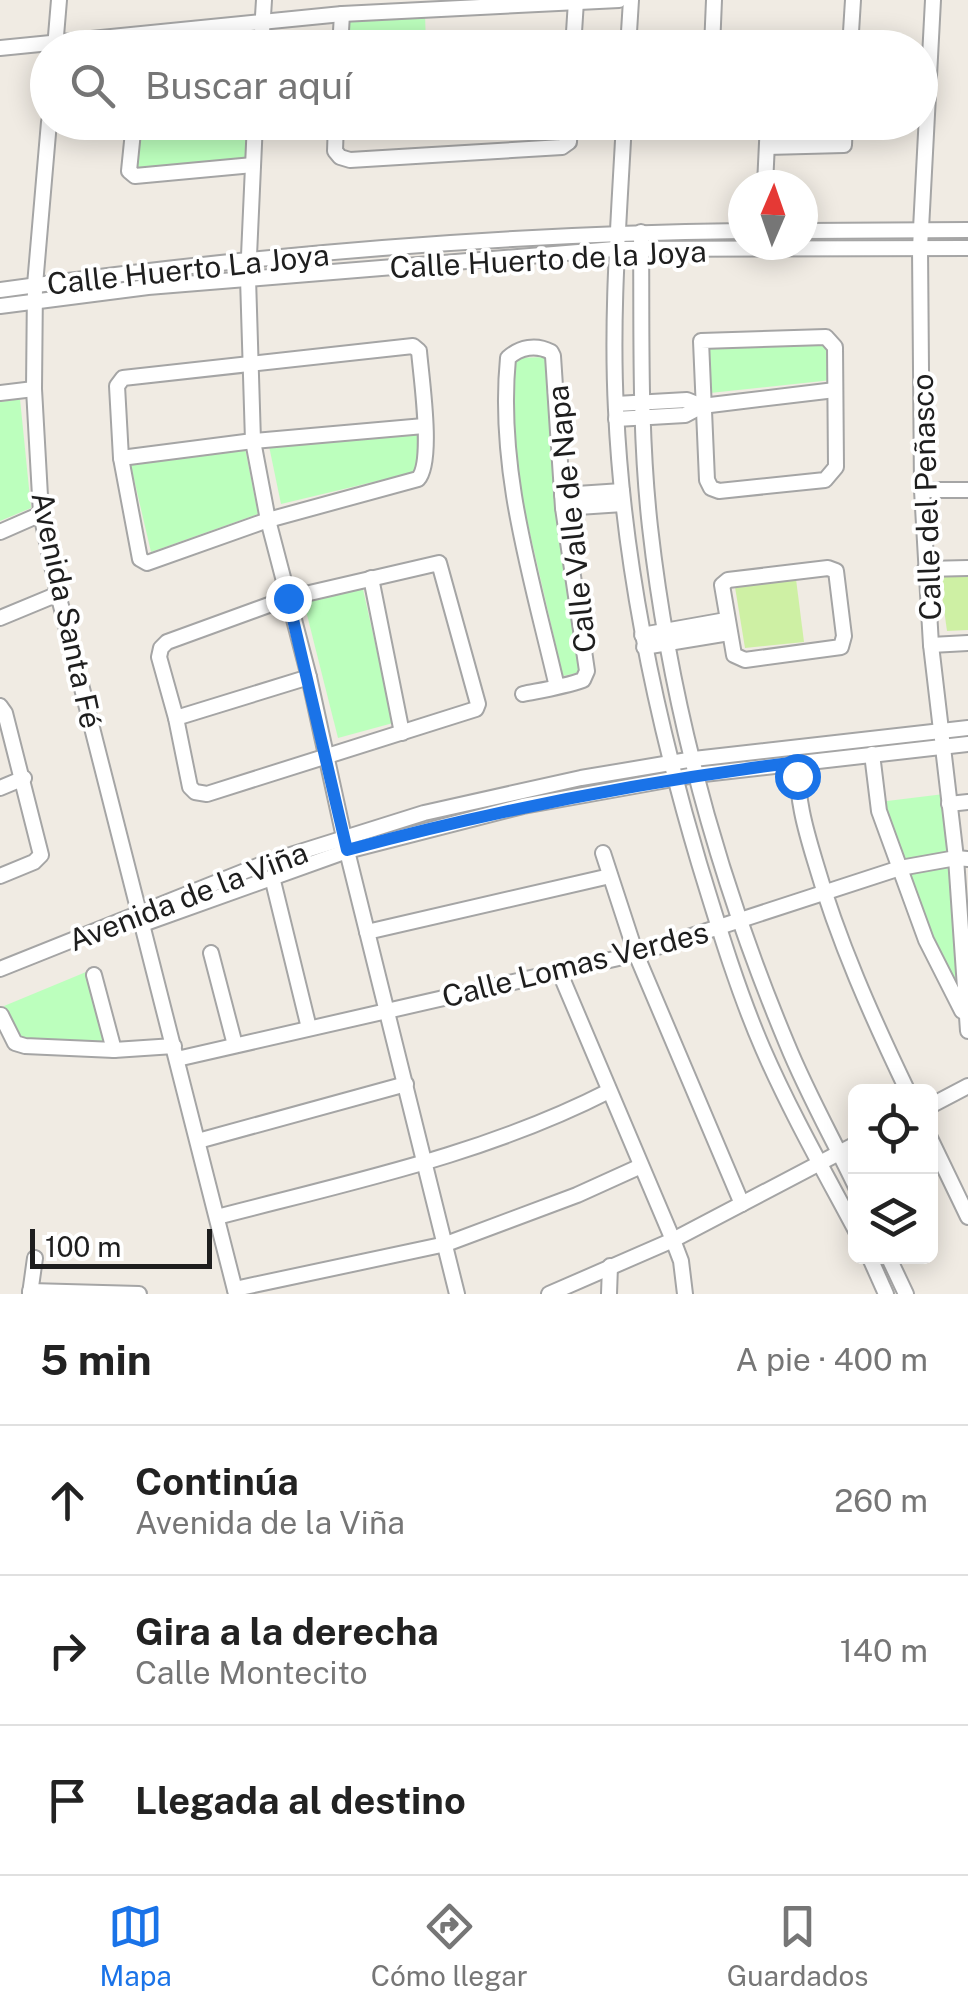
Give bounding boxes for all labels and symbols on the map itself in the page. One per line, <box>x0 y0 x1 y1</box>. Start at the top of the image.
north arrow <box>728 170 818 260</box>
street label: Calle Huerto de la Joya <box>389 233 707 285</box>
street label: Calle Huerto La Joya <box>45 236 331 302</box>
street label: Calle del Peñasco <box>904 373 948 621</box>
street label: Calle Valle de Napa <box>539 383 603 655</box>
street label: Avenida Santa Fé <box>24 488 110 732</box>
route end <box>266 576 312 622</box>
route start <box>775 754 821 800</box>
street label: Avenida de la Viña <box>63 834 313 958</box>
street label: Calle Lomas Verdes <box>438 914 712 1014</box>
scale bar <box>30 1224 212 1268</box>

